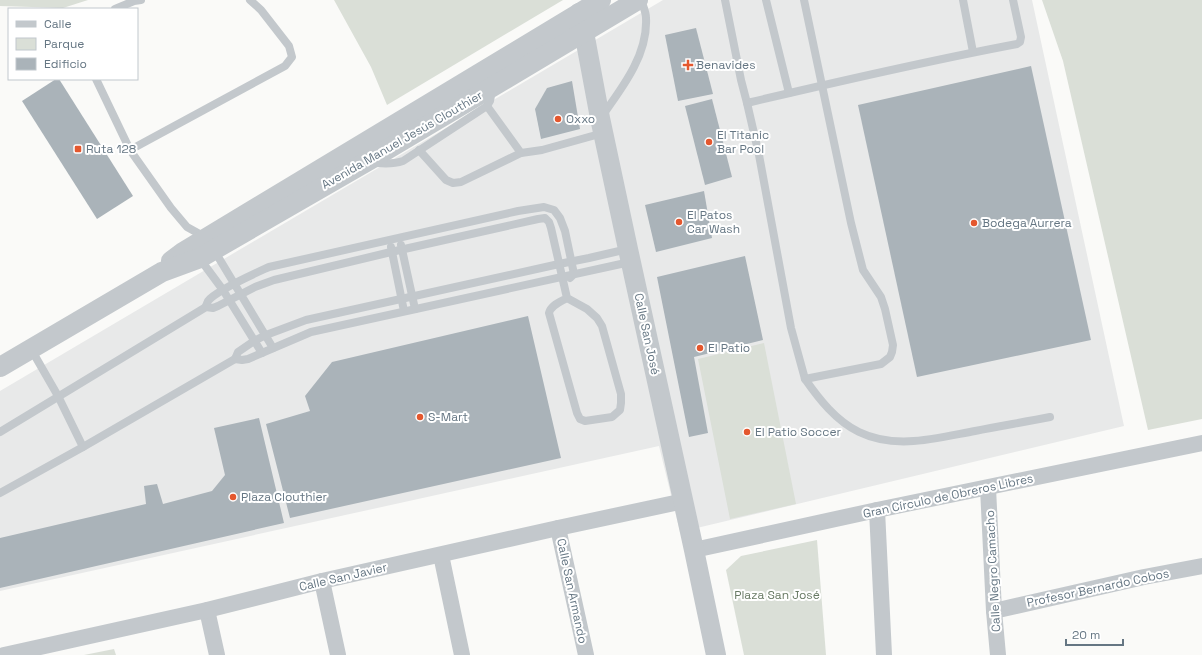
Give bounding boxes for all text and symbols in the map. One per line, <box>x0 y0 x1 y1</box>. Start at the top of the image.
legend <box>8 8 138 80</box>
text: Calle <box>44 16 72 32</box>
text: Parque <box>44 36 84 52</box>
text: Edificio <box>44 56 87 72</box>
place label: Benavides <box>696 57 756 73</box>
marker: Benavides <box>683 60 693 70</box>
street label: Avenida Manuel Jesús Clouthier <box>319 87 486 193</box>
place label: Oxxo <box>566 111 595 127</box>
marker: Oxxo <box>553 114 563 124</box>
place label: El Titanic Bar Pool <box>717 127 769 157</box>
marker: El Titanic Bar Pool <box>704 137 714 147</box>
place label: Ruta 128 <box>86 141 136 157</box>
marker: Ruta 128 <box>73 144 83 154</box>
place label: El Patos Car Wash <box>687 207 740 237</box>
place label: Bodega Aurrera <box>982 215 1072 231</box>
marker: El Patos Car Wash <box>674 217 684 227</box>
marker: Bodega Aurrera <box>969 218 979 228</box>
street label: Calle San José <box>631 292 663 376</box>
place label: El Patio <box>708 340 750 356</box>
marker: El Patio <box>695 343 705 353</box>
place label: S-Mart <box>428 409 468 425</box>
marker: S-Mart <box>415 412 425 422</box>
place label: El Patio Soccer <box>755 424 842 440</box>
marker: El Patio Soccer <box>742 427 752 437</box>
street label: Gran Círculo de Obreros Libres <box>861 470 1035 522</box>
place label: Plaza Clouthier <box>241 489 328 505</box>
marker: Plaza Clouthier <box>228 492 238 502</box>
street label: Calle Negro Camacho <box>982 510 1004 632</box>
street label: Calle San Armando <box>553 537 591 645</box>
street label: Calle San Javier <box>297 559 389 595</box>
street label: Profesor Bernardo Cobos <box>1025 565 1171 611</box>
park label: Plaza San José <box>734 587 820 603</box>
scale bar <box>1066 621 1123 647</box>
text: 20 m <box>1072 627 1100 643</box>

